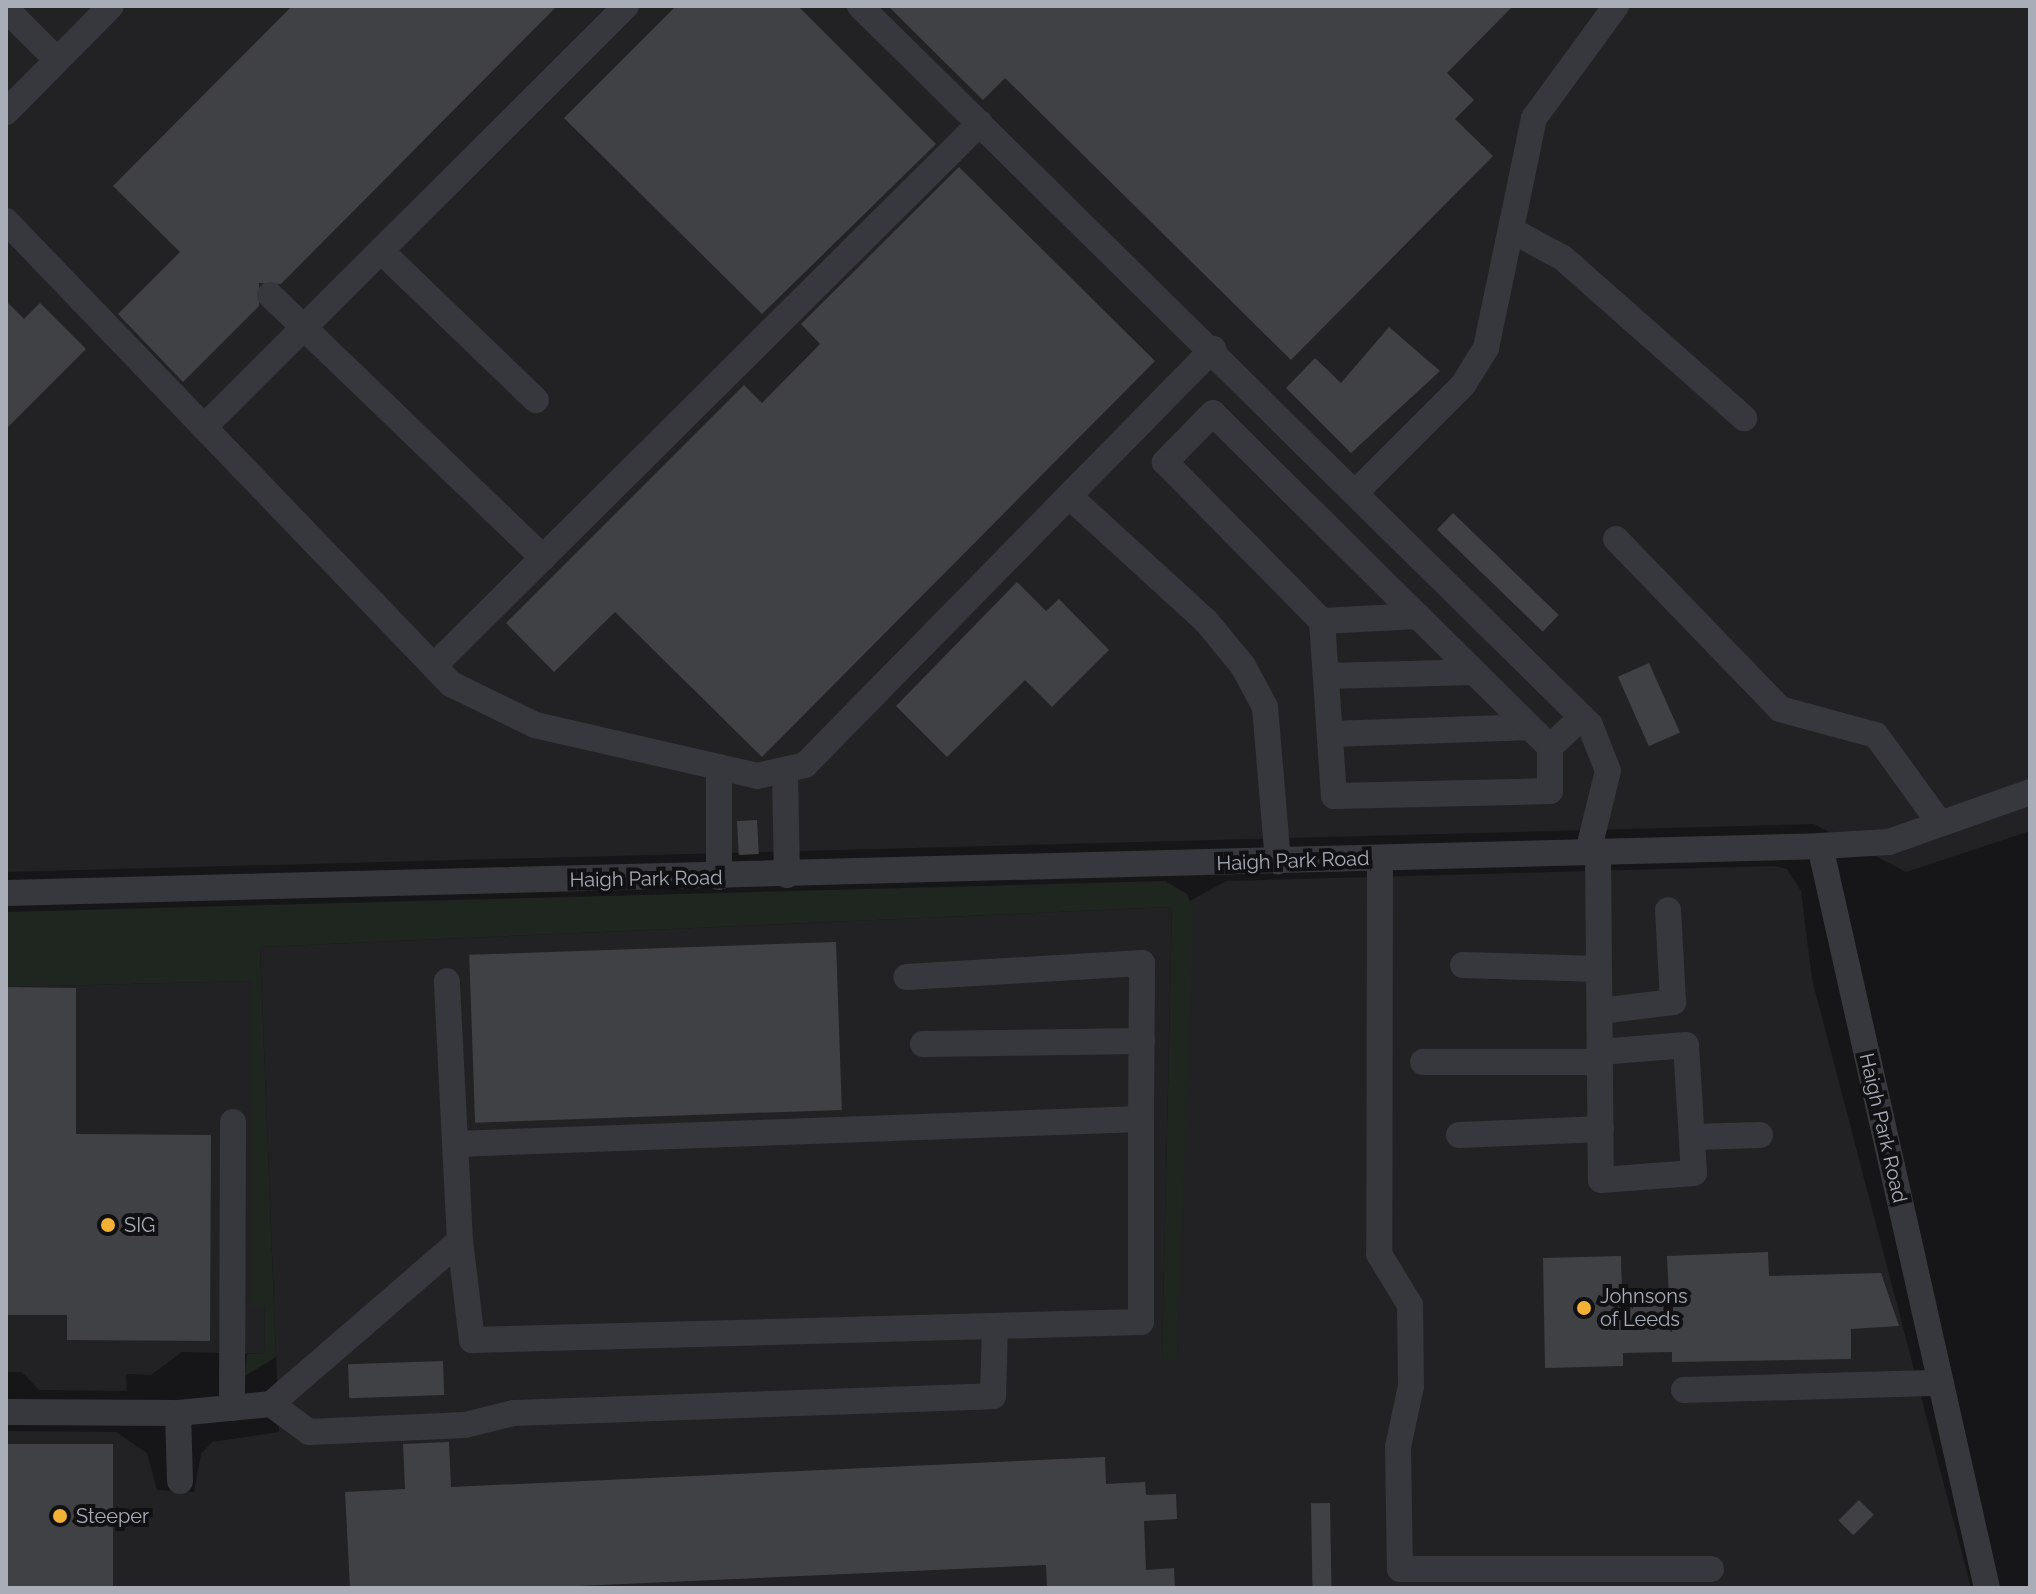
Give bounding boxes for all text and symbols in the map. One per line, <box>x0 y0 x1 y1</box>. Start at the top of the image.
street label: Haigh Park Road <box>1216 846 1370 876</box>
street label: Haigh Park Road <box>569 866 723 892</box>
street label: Haigh Park Road <box>1854 1051 1912 1205</box>
place label: SIG <box>124 1213 155 1237</box>
marker: SIG <box>99 1216 117 1234</box>
place label: Johnsons of Leeds <box>1600 1284 1688 1331</box>
marker: Johnsons of Leeds <box>1575 1299 1593 1317</box>
place label: Steeper <box>76 1504 149 1528</box>
marker: Steeper <box>51 1507 69 1525</box>

